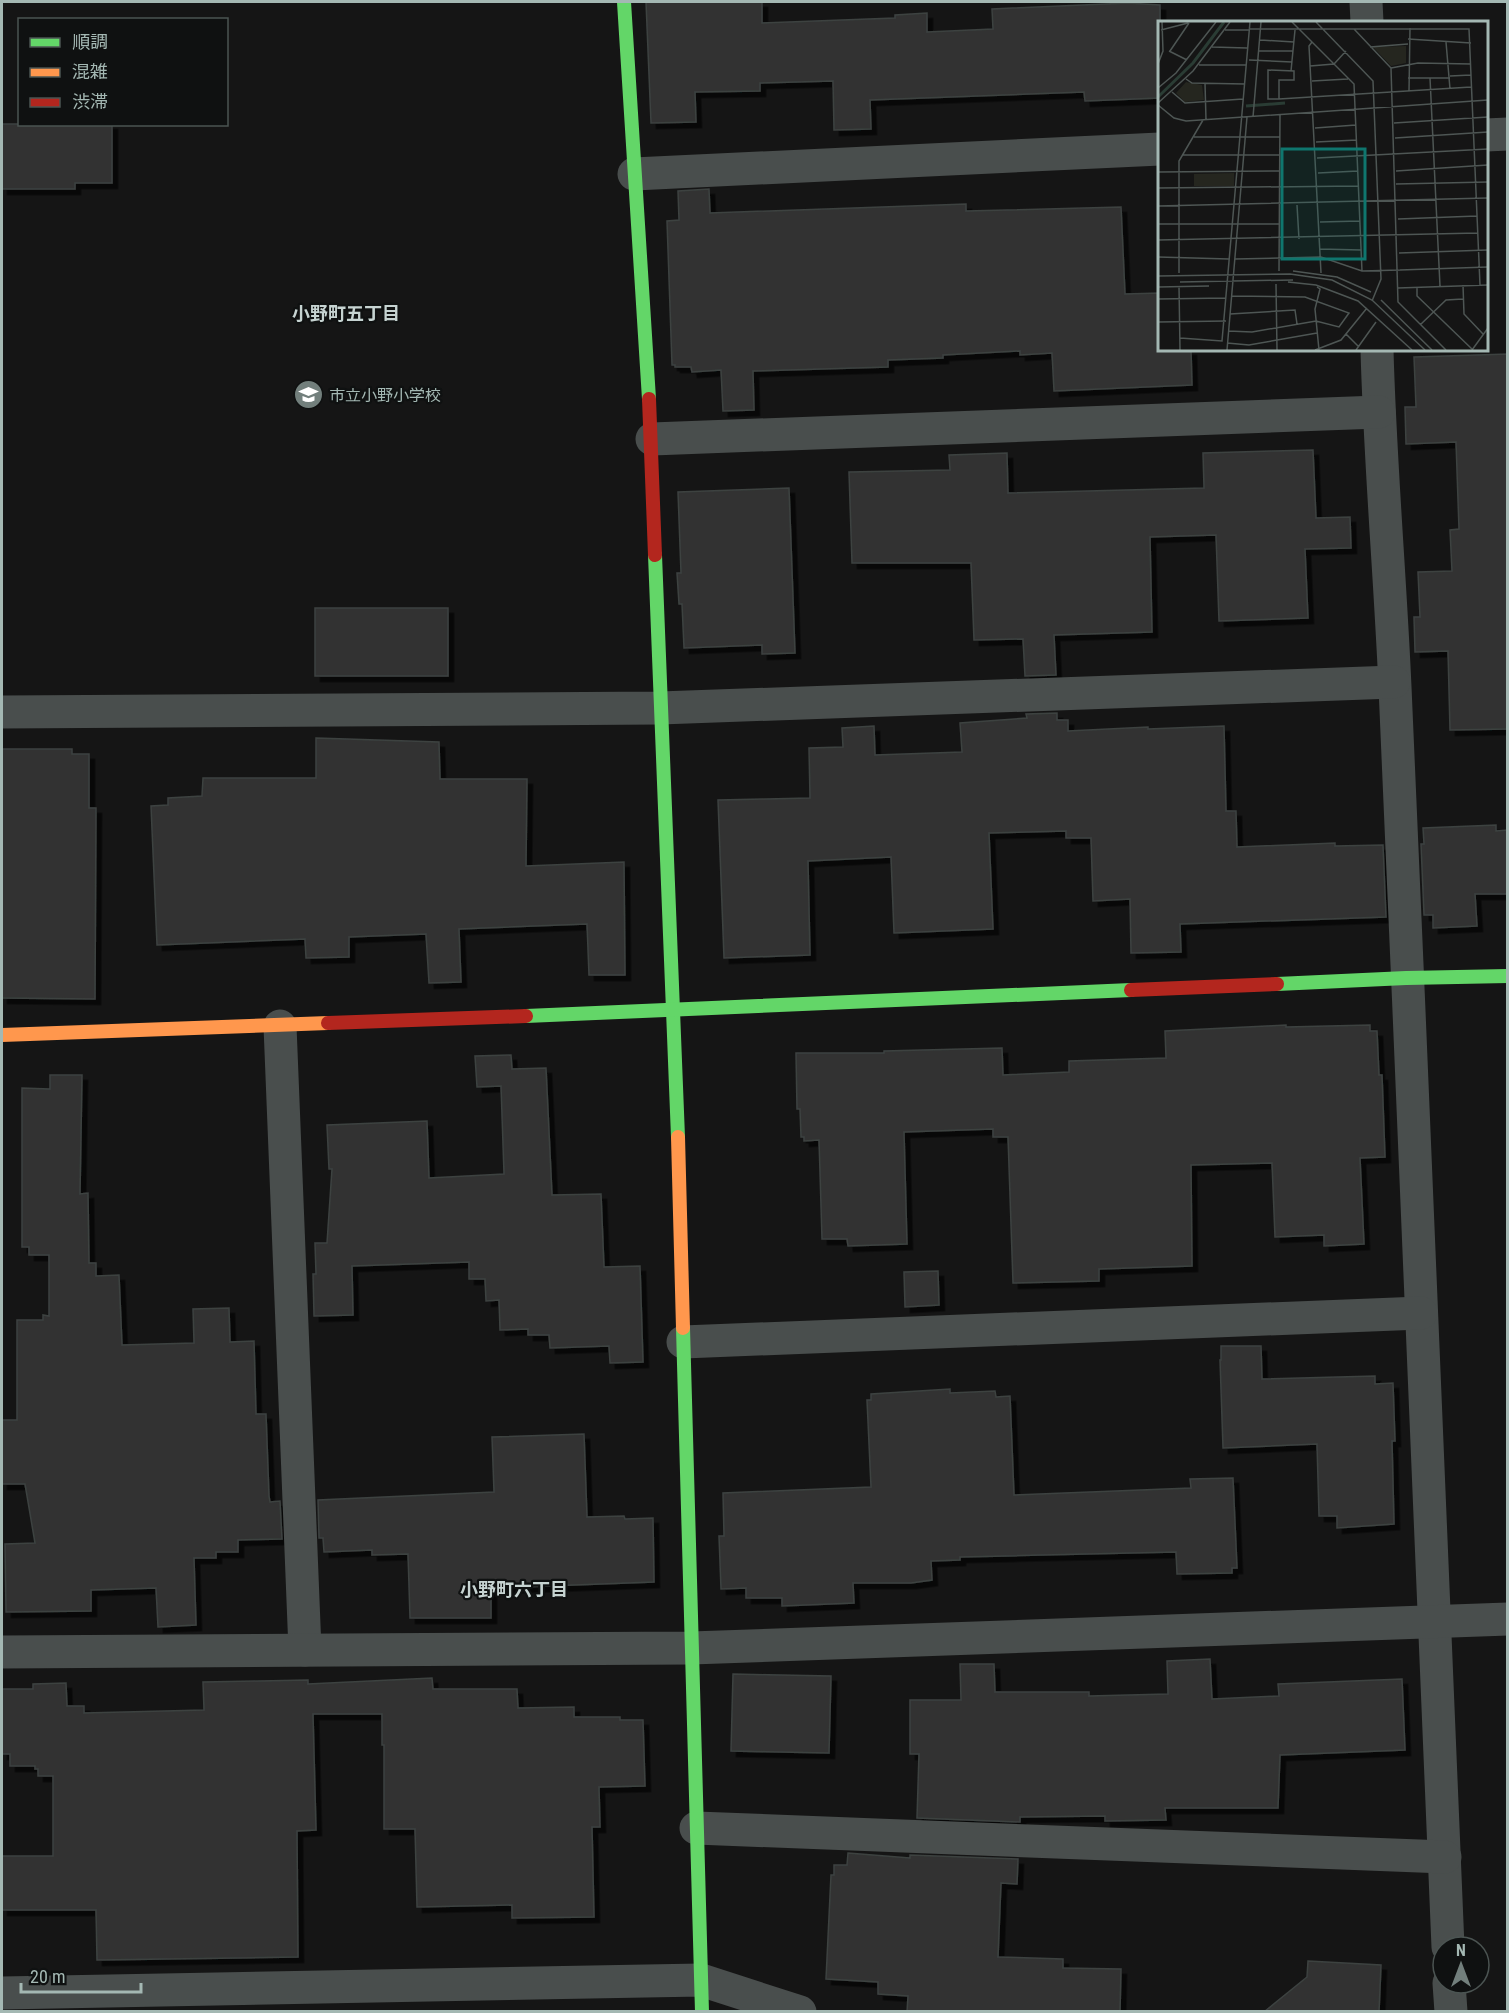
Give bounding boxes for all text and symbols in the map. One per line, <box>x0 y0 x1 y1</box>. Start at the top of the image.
legend <box>18 18 228 126</box>
inset map <box>1158 21 1488 351</box>
text: 順調 <box>72 31 108 52</box>
text: 混雑 <box>72 61 108 82</box>
text: 渋滞 <box>72 91 108 112</box>
district label: 小野町五丁目 <box>292 303 400 324</box>
school or university icon: 市立小野小学校 <box>292 379 324 411</box>
place label: 市立小野小学校 <box>329 386 441 405</box>
district label: 小野町六丁目 <box>460 1579 568 1600</box>
north arrow <box>1431 1935 1491 1995</box>
text: N <box>1456 1941 1466 1960</box>
scale bar <box>21 1956 141 1994</box>
text: 20 m <box>30 1966 65 1987</box>

